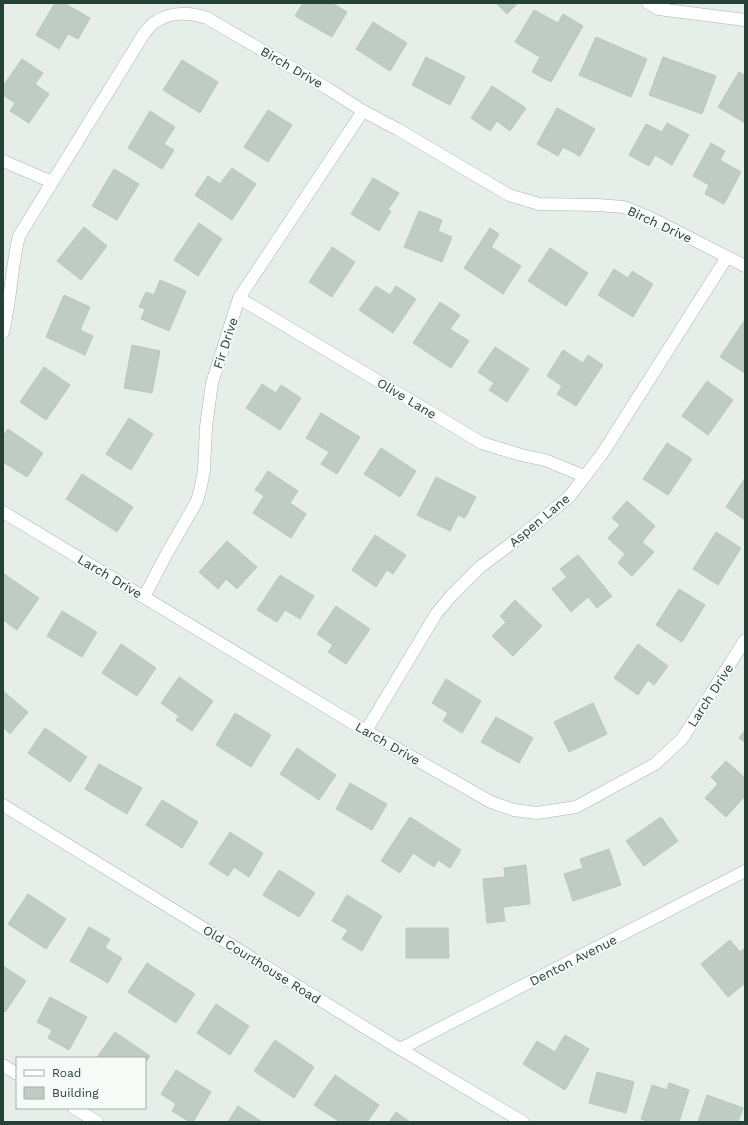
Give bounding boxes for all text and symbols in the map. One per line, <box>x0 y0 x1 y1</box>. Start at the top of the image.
street label: Birch Drive <box>258 44 325 91</box>
street label: Birch Drive <box>625 203 694 246</box>
street label: Fir Drive <box>210 316 241 371</box>
street label: Olive Lane <box>374 375 439 422</box>
street label: Aspen Lane <box>506 491 573 550</box>
street label: Larch Drive <box>75 551 145 601</box>
street label: Larch Drive <box>684 661 736 730</box>
street label: Larch Drive <box>353 719 423 768</box>
street label: Old Courthouse Road <box>200 922 323 1007</box>
street label: Denton Avenue <box>527 932 619 989</box>
legend <box>16 1057 146 1109</box>
text: Road <box>52 1066 81 1080</box>
text: Building <box>52 1086 99 1100</box>

